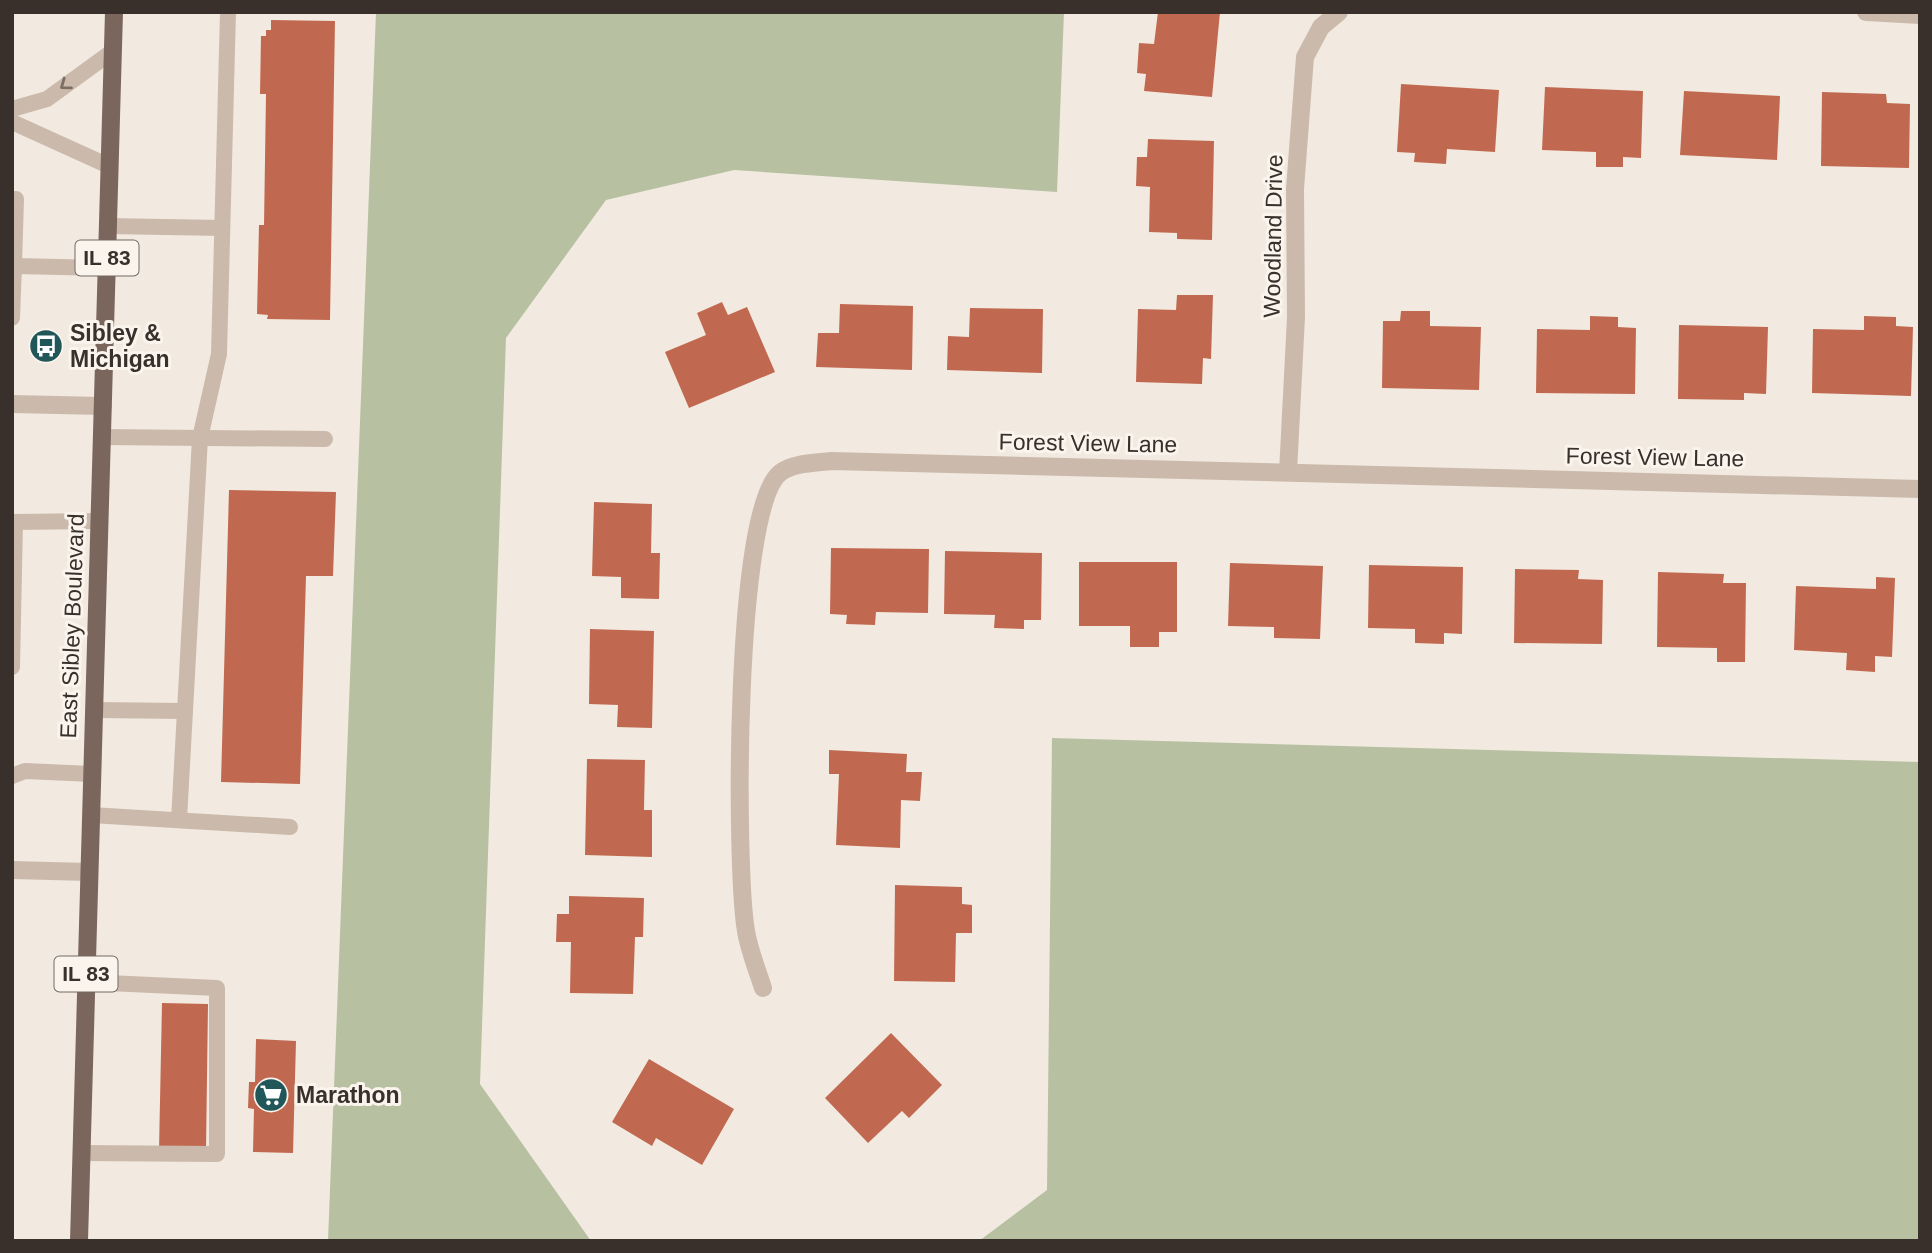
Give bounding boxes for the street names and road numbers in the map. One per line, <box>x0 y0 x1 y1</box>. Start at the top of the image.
street label: Woodland Drive <box>1259 154 1287 318</box>
road number: IL 83 <box>76 240 138 276</box>
street label: Forest View Lane <box>998 428 1178 458</box>
street label: Forest View Lane <box>1565 442 1745 472</box>
street label: East Sibley Boulevard <box>55 513 89 739</box>
road number: IL 83 <box>55 956 118 992</box>

